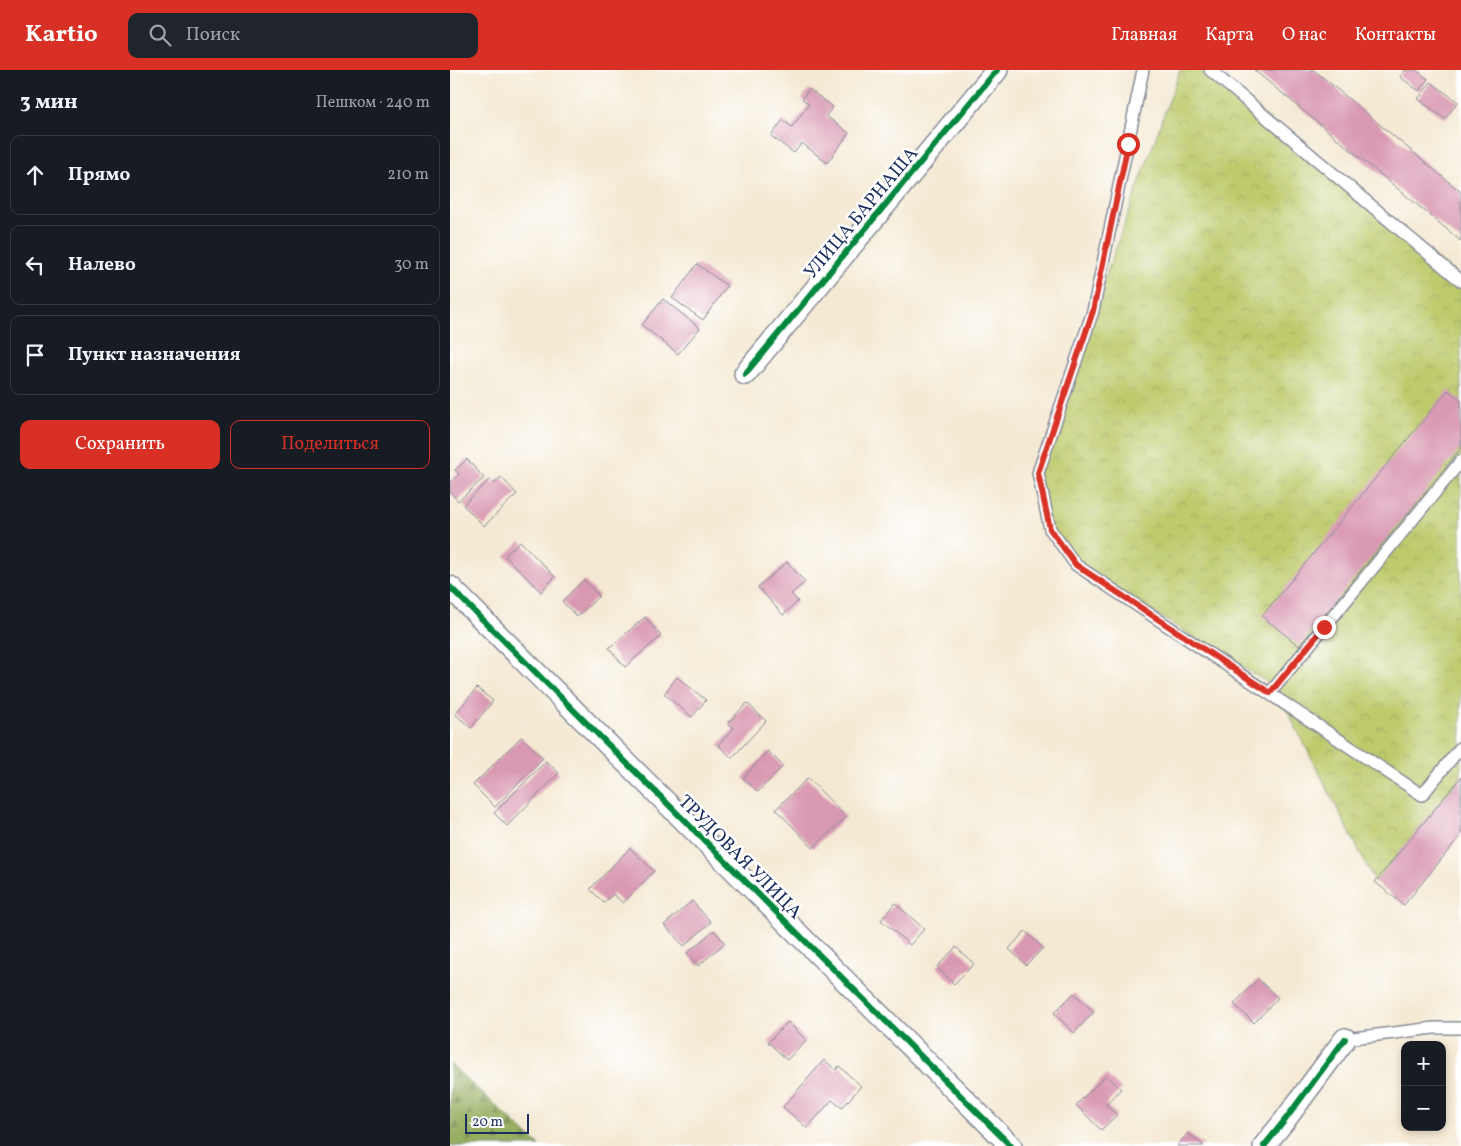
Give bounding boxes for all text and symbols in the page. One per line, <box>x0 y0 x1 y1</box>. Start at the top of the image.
search box <box>128 13 478 58</box>
text: Kartio <box>25 18 98 52</box>
icon: search <box>146 21 174 49</box>
text: Поиск <box>186 22 240 48</box>
text: Главная <box>1111 23 1177 48</box>
text: Карта <box>1205 23 1254 48</box>
text: О нас <box>1282 23 1327 48</box>
text: Контакты <box>1355 23 1436 48</box>
text: 3 мин <box>20 88 78 117</box>
text: Пешком · 240 m <box>316 92 430 114</box>
route start <box>1117 133 1140 156</box>
street label: УЛИЦА БАРНАША <box>798 142 925 285</box>
icon: ahead <box>21 161 49 189</box>
text: Прямо <box>68 162 130 188</box>
text: 210 m <box>387 164 429 186</box>
icon: left <box>21 251 49 279</box>
text: Налево <box>68 252 136 278</box>
text: 30 m <box>394 254 429 276</box>
icon: arrive <box>21 341 49 369</box>
text: Пункт назначения <box>68 342 241 368</box>
button: Сохранить <box>20 420 220 469</box>
button: Поделиться <box>230 420 430 469</box>
route end <box>1313 616 1336 639</box>
street label: ТРУДОВАЯ УЛИЦА <box>672 790 807 925</box>
map controls <box>1401 1041 1446 1131</box>
button: + <box>1401 1041 1446 1086</box>
button: − <box>1401 1086 1446 1131</box>
scale bar <box>465 1111 529 1134</box>
text: 20 m <box>472 1113 503 1132</box>

